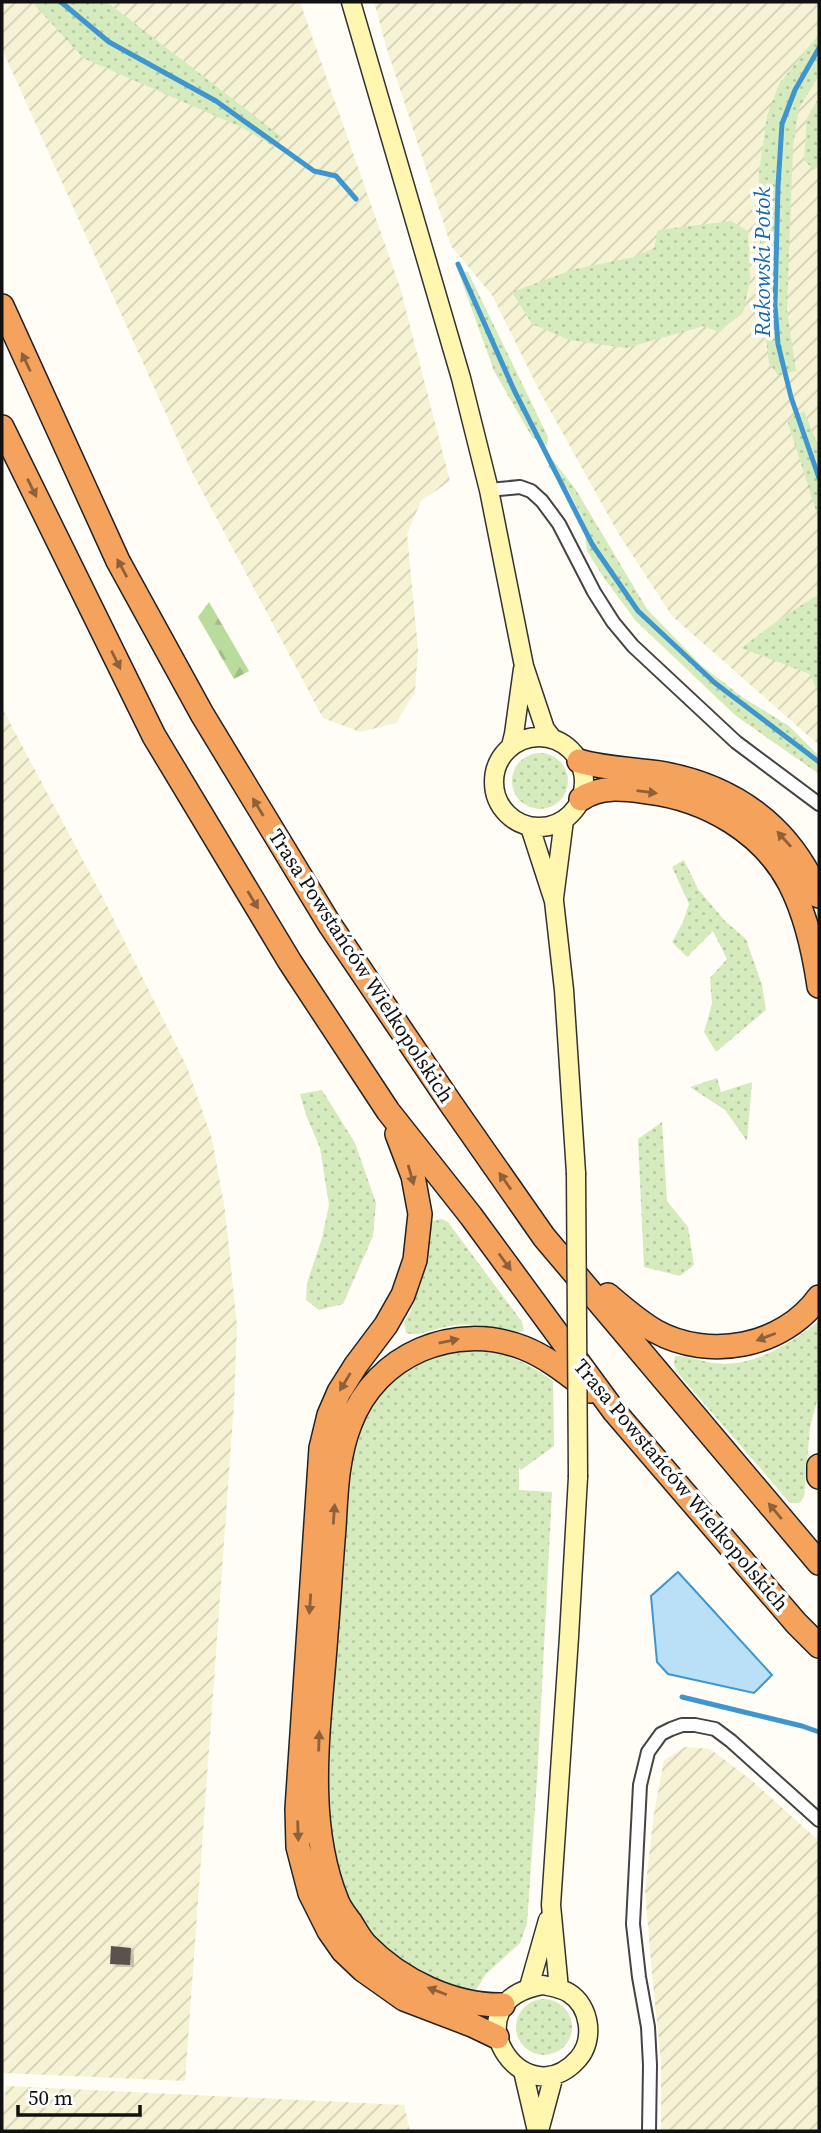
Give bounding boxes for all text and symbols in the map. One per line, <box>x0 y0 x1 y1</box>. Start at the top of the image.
water label: Rakowski Potok <box>746 187 778 338</box>
one-way arrow <box>20 352 32 372</box>
one-way arrow <box>26 478 37 498</box>
one-way arrow <box>117 558 128 578</box>
one-way arrow <box>111 650 122 670</box>
one-way arrow <box>636 786 658 797</box>
one-way arrow <box>252 797 265 816</box>
street label: Trasa Powstańców Wielkopolskich <box>262 823 461 1108</box>
one-way arrow <box>776 830 792 848</box>
one-way arrow <box>246 891 259 910</box>
one-way arrow <box>407 1165 417 1186</box>
one-way arrow <box>498 1172 512 1190</box>
one-way arrow <box>498 1253 512 1271</box>
one-way arrow <box>755 1332 776 1343</box>
one-way arrow <box>438 1336 460 1347</box>
street label: Trasa Powstańców Wielkopolskich <box>567 1352 796 1617</box>
one-way arrow <box>339 1373 352 1392</box>
one-way arrow <box>329 1503 340 1525</box>
one-way arrow <box>768 1503 783 1520</box>
one-way arrow <box>304 1593 315 1615</box>
one-way arrow <box>313 1730 324 1752</box>
one-way arrow <box>292 1821 303 1843</box>
one-way arrow <box>427 1985 448 1996</box>
scale bar <box>18 2074 140 2118</box>
text: 50 m <box>28 2083 73 2112</box>

